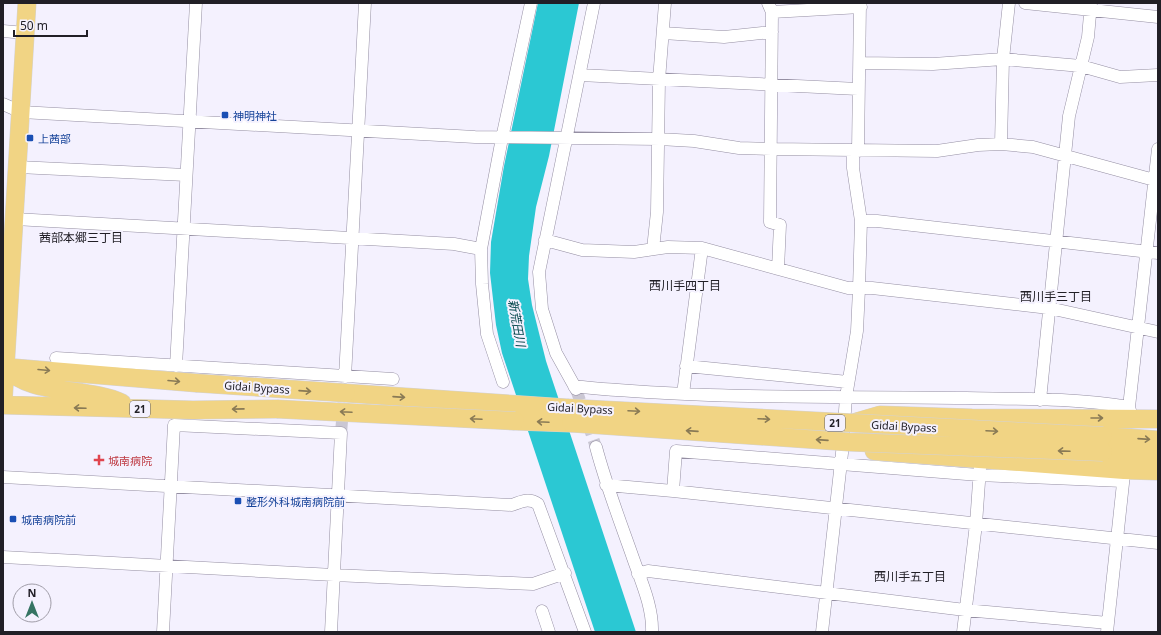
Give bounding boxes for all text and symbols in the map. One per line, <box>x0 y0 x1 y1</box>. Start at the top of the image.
scale bar <box>14 12 87 38</box>
text: 50 m <box>20 17 48 34</box>
place label: 神明神社 <box>233 108 277 123</box>
marker: 神明神社 <box>220 110 230 120</box>
place label: 上茜部 <box>38 131 71 146</box>
marker: 上茜部 <box>25 133 35 143</box>
district label: 茜部本郷三丁目 <box>39 229 123 246</box>
district label: 西川手四丁目 <box>649 277 721 294</box>
district label: 西川手三丁目 <box>1020 288 1092 305</box>
water label: 新荒田川 <box>504 298 530 350</box>
one-way arrow <box>37 367 50 374</box>
street label: Gidai Bypass <box>224 377 290 397</box>
one-way arrow <box>167 378 180 385</box>
one-way arrow <box>298 387 311 394</box>
one-way arrow <box>392 394 405 401</box>
street label: Gidai Bypass <box>547 399 613 417</box>
road number: 21 <box>130 401 150 417</box>
one-way arrow <box>74 404 87 411</box>
one-way arrow <box>232 405 245 413</box>
one-way arrow <box>340 408 353 416</box>
one-way arrow <box>627 408 640 415</box>
one-way arrow <box>1090 414 1103 421</box>
one-way arrow <box>470 415 483 422</box>
one-way arrow <box>757 415 770 423</box>
road number: 21 <box>825 415 845 431</box>
street label: Gidai Bypass <box>871 417 937 435</box>
one-way arrow <box>537 418 550 426</box>
one-way arrow <box>985 427 998 434</box>
one-way arrow <box>686 428 699 435</box>
one-way arrow <box>1137 435 1150 442</box>
one-way arrow <box>816 437 829 444</box>
one-way arrow <box>1058 447 1071 454</box>
place label: 城南病院 <box>108 453 152 468</box>
marker: 城南病院 <box>93 454 105 466</box>
place label: 整形外科城南病院前 <box>246 494 345 509</box>
marker: 整形外科城南病院前 <box>233 496 243 506</box>
place label: 城南病院前 <box>21 512 76 527</box>
marker: 城南病院前 <box>8 514 18 524</box>
district label: 西川手五丁目 <box>874 568 946 585</box>
north arrow <box>12 583 52 623</box>
text: N <box>28 585 36 600</box>

